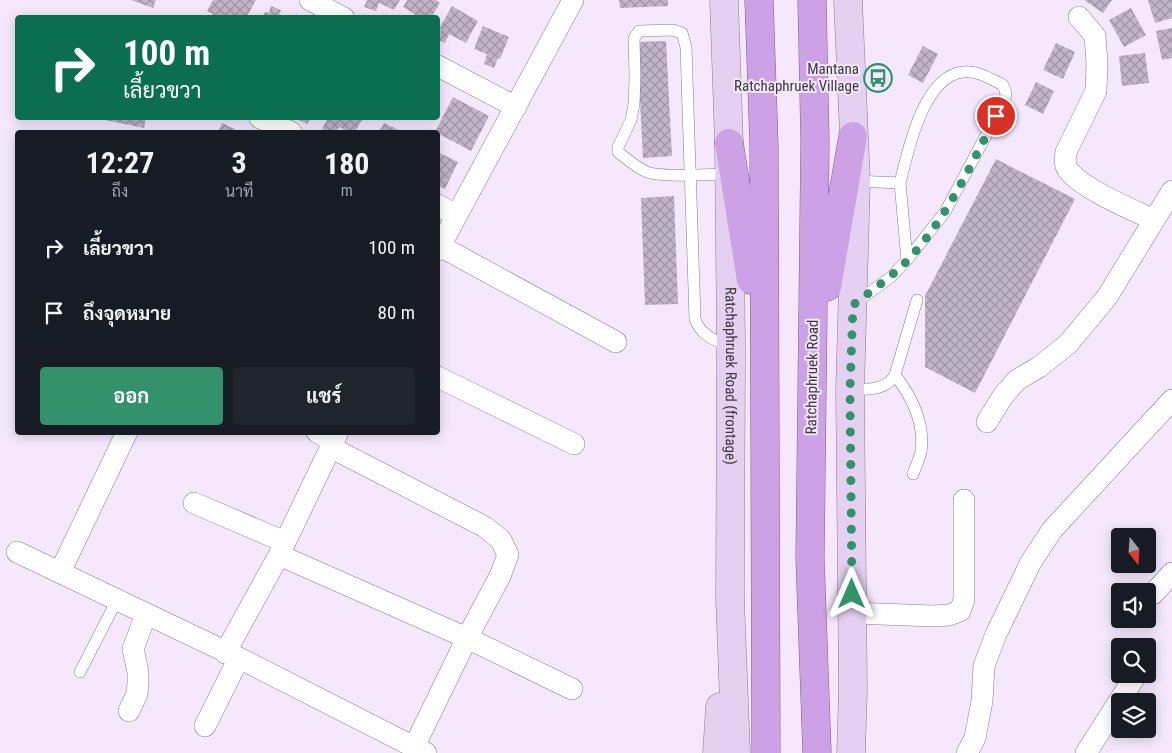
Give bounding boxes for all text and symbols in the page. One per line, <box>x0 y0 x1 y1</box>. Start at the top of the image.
text: 100 m <box>123 33 210 74</box>
icon: right <box>40 35 105 100</box>
place label: Mantana Ratchaphruek Village <box>734 60 859 95</box>
bus stop icon: Mantana Ratchaphruek Village <box>863 63 893 93</box>
text: เลี้ยวขวา <box>123 78 201 103</box>
pin <box>975 95 1017 137</box>
icon: arrive <box>982 102 1010 130</box>
text: 12:27 <box>86 145 154 180</box>
text: 3 <box>232 145 247 180</box>
text: 180 <box>324 146 369 181</box>
text: m <box>341 181 353 200</box>
text: ถึง <box>112 182 128 201</box>
text: นาที <box>225 182 253 201</box>
icon: right <box>40 234 68 262</box>
text: 100 m <box>368 236 415 259</box>
text: เลี้ยวขวา <box>83 237 154 260</box>
street label: Ratchaphruek Road (frontage) <box>721 287 740 465</box>
icon: arrive <box>40 299 68 327</box>
text: 80 m <box>378 301 415 324</box>
text: ถึงจุดหมาย <box>83 302 171 325</box>
street label: Ratchaphruek Road <box>802 319 822 435</box>
button: ออก <box>40 367 223 425</box>
button: แชร์ <box>233 367 415 425</box>
north arrow <box>1111 528 1156 572</box>
map controls <box>1111 528 1156 738</box>
position arrow <box>825 567 877 619</box>
button: sound <box>1111 583 1156 628</box>
button: search <box>1111 638 1156 683</box>
button: layers <box>1111 693 1156 738</box>

